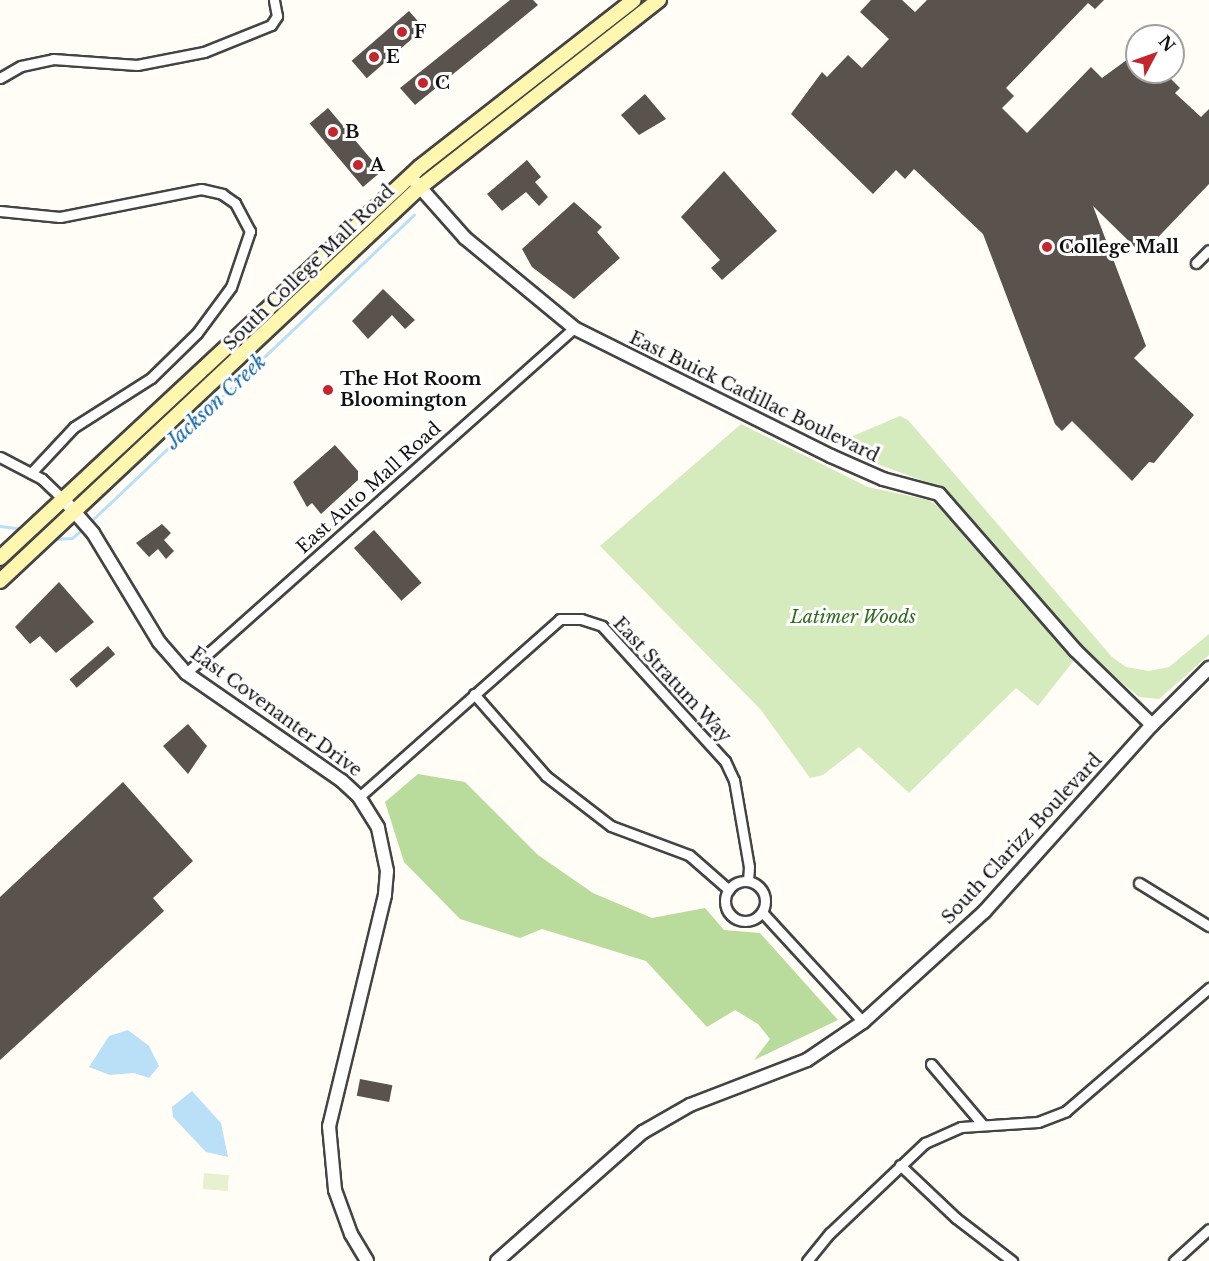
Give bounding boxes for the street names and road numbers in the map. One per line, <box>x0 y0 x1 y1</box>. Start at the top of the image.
street label: South College Mall Road <box>219 181 399 355</box>
street label: East Buick Cadillac Boulevard <box>626 327 882 467</box>
street label: East Auto Mall Road <box>292 417 446 559</box>
street label: East Stratum Way <box>608 613 736 747</box>
street label: East Covenanter Drive <box>186 642 366 782</box>
street label: South Clarizz Boulevard <box>937 749 1107 929</box>

